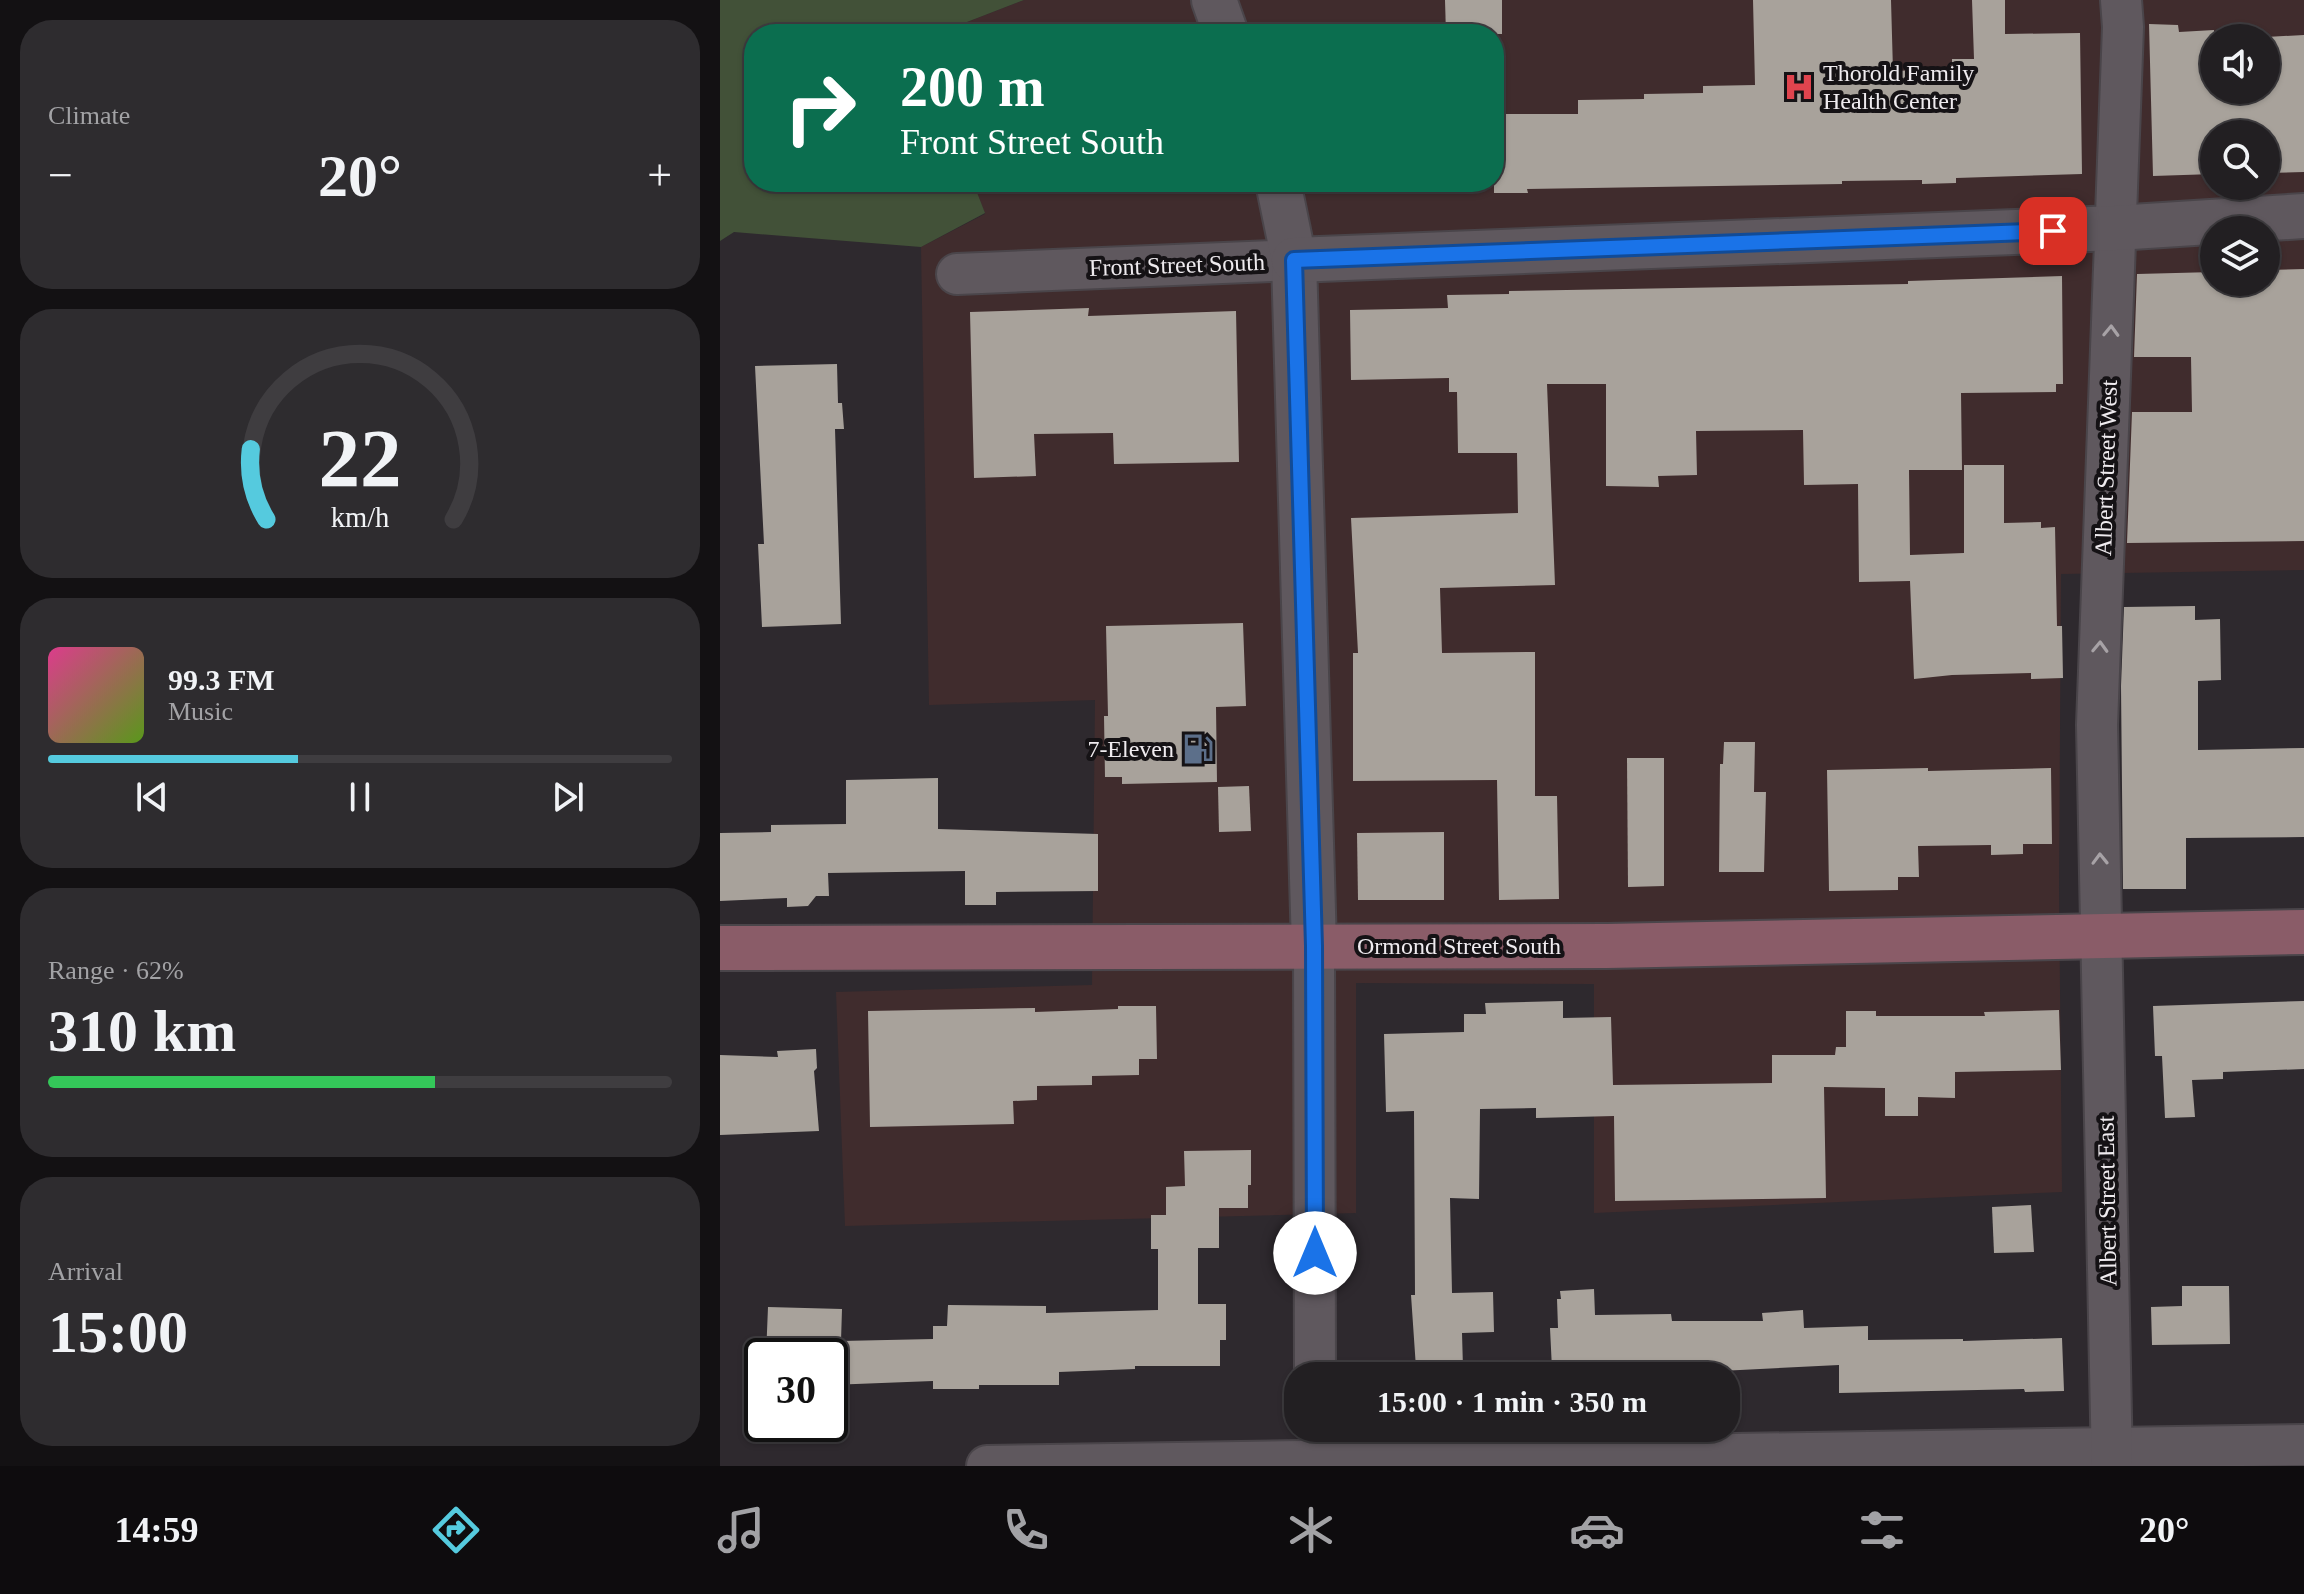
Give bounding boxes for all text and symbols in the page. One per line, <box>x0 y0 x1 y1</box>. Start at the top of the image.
map controls <box>2200 24 2280 296</box>
button: sound <box>2200 24 2280 104</box>
icon: right <box>768 56 872 160</box>
text: 200 m <box>900 56 1045 118</box>
place label: Thorold Family Health Center <box>1823 60 1974 114</box>
hospital icon: Thorold Family Health Center <box>1782 70 1816 104</box>
text: Climate <box>48 101 130 130</box>
button: search <box>2200 120 2280 200</box>
text: Front Street South <box>900 122 1164 162</box>
text: 20° <box>318 143 402 209</box>
text: − <box>48 151 73 200</box>
text: + <box>647 151 672 200</box>
pin <box>2019 197 2087 265</box>
icon: arrive <box>2031 209 2075 253</box>
button: layers <box>2200 216 2280 296</box>
street label: Front Street South <box>1089 249 1265 281</box>
one-way arrow <box>2103 324 2120 337</box>
street label: Albert Street West <box>2090 379 2122 557</box>
text: 22 <box>318 411 402 503</box>
text: km/h <box>331 502 389 533</box>
one-way arrow <box>2091 640 2108 653</box>
text: 99.3 FM <box>168 663 275 696</box>
text: Music <box>168 697 233 726</box>
fuel station icon: 7-Eleven <box>1181 732 1215 766</box>
place label: 7-Eleven <box>1087 736 1174 762</box>
icon: previous <box>130 775 174 819</box>
icon: pause <box>338 775 382 819</box>
icon: next <box>546 775 590 819</box>
one-way arrow <box>2091 852 2108 865</box>
street label: Ormond Street South <box>1357 933 1561 959</box>
text: Range · 62% <box>48 956 184 985</box>
text: 310 km <box>48 998 236 1064</box>
street label: Albert Street East <box>2093 1115 2121 1287</box>
position arrow <box>1273 1211 1357 1295</box>
text: Arrival <box>48 1257 123 1286</box>
text: 15:00 <box>48 1299 188 1365</box>
speed limit sign: 30 <box>744 1338 848 1442</box>
text: 15:00 · 1 min · 350 m <box>1377 1385 1647 1418</box>
icon: directions <box>428 1502 484 1558</box>
icon: music <box>713 1502 769 1558</box>
icon: phone <box>998 1502 1054 1558</box>
icon: climate <box>1283 1502 1339 1558</box>
icon: car <box>1569 1502 1625 1558</box>
icon: filters <box>1854 1502 1910 1558</box>
text: 14:59 <box>115 1510 199 1550</box>
text: 20° <box>2139 1510 2189 1550</box>

